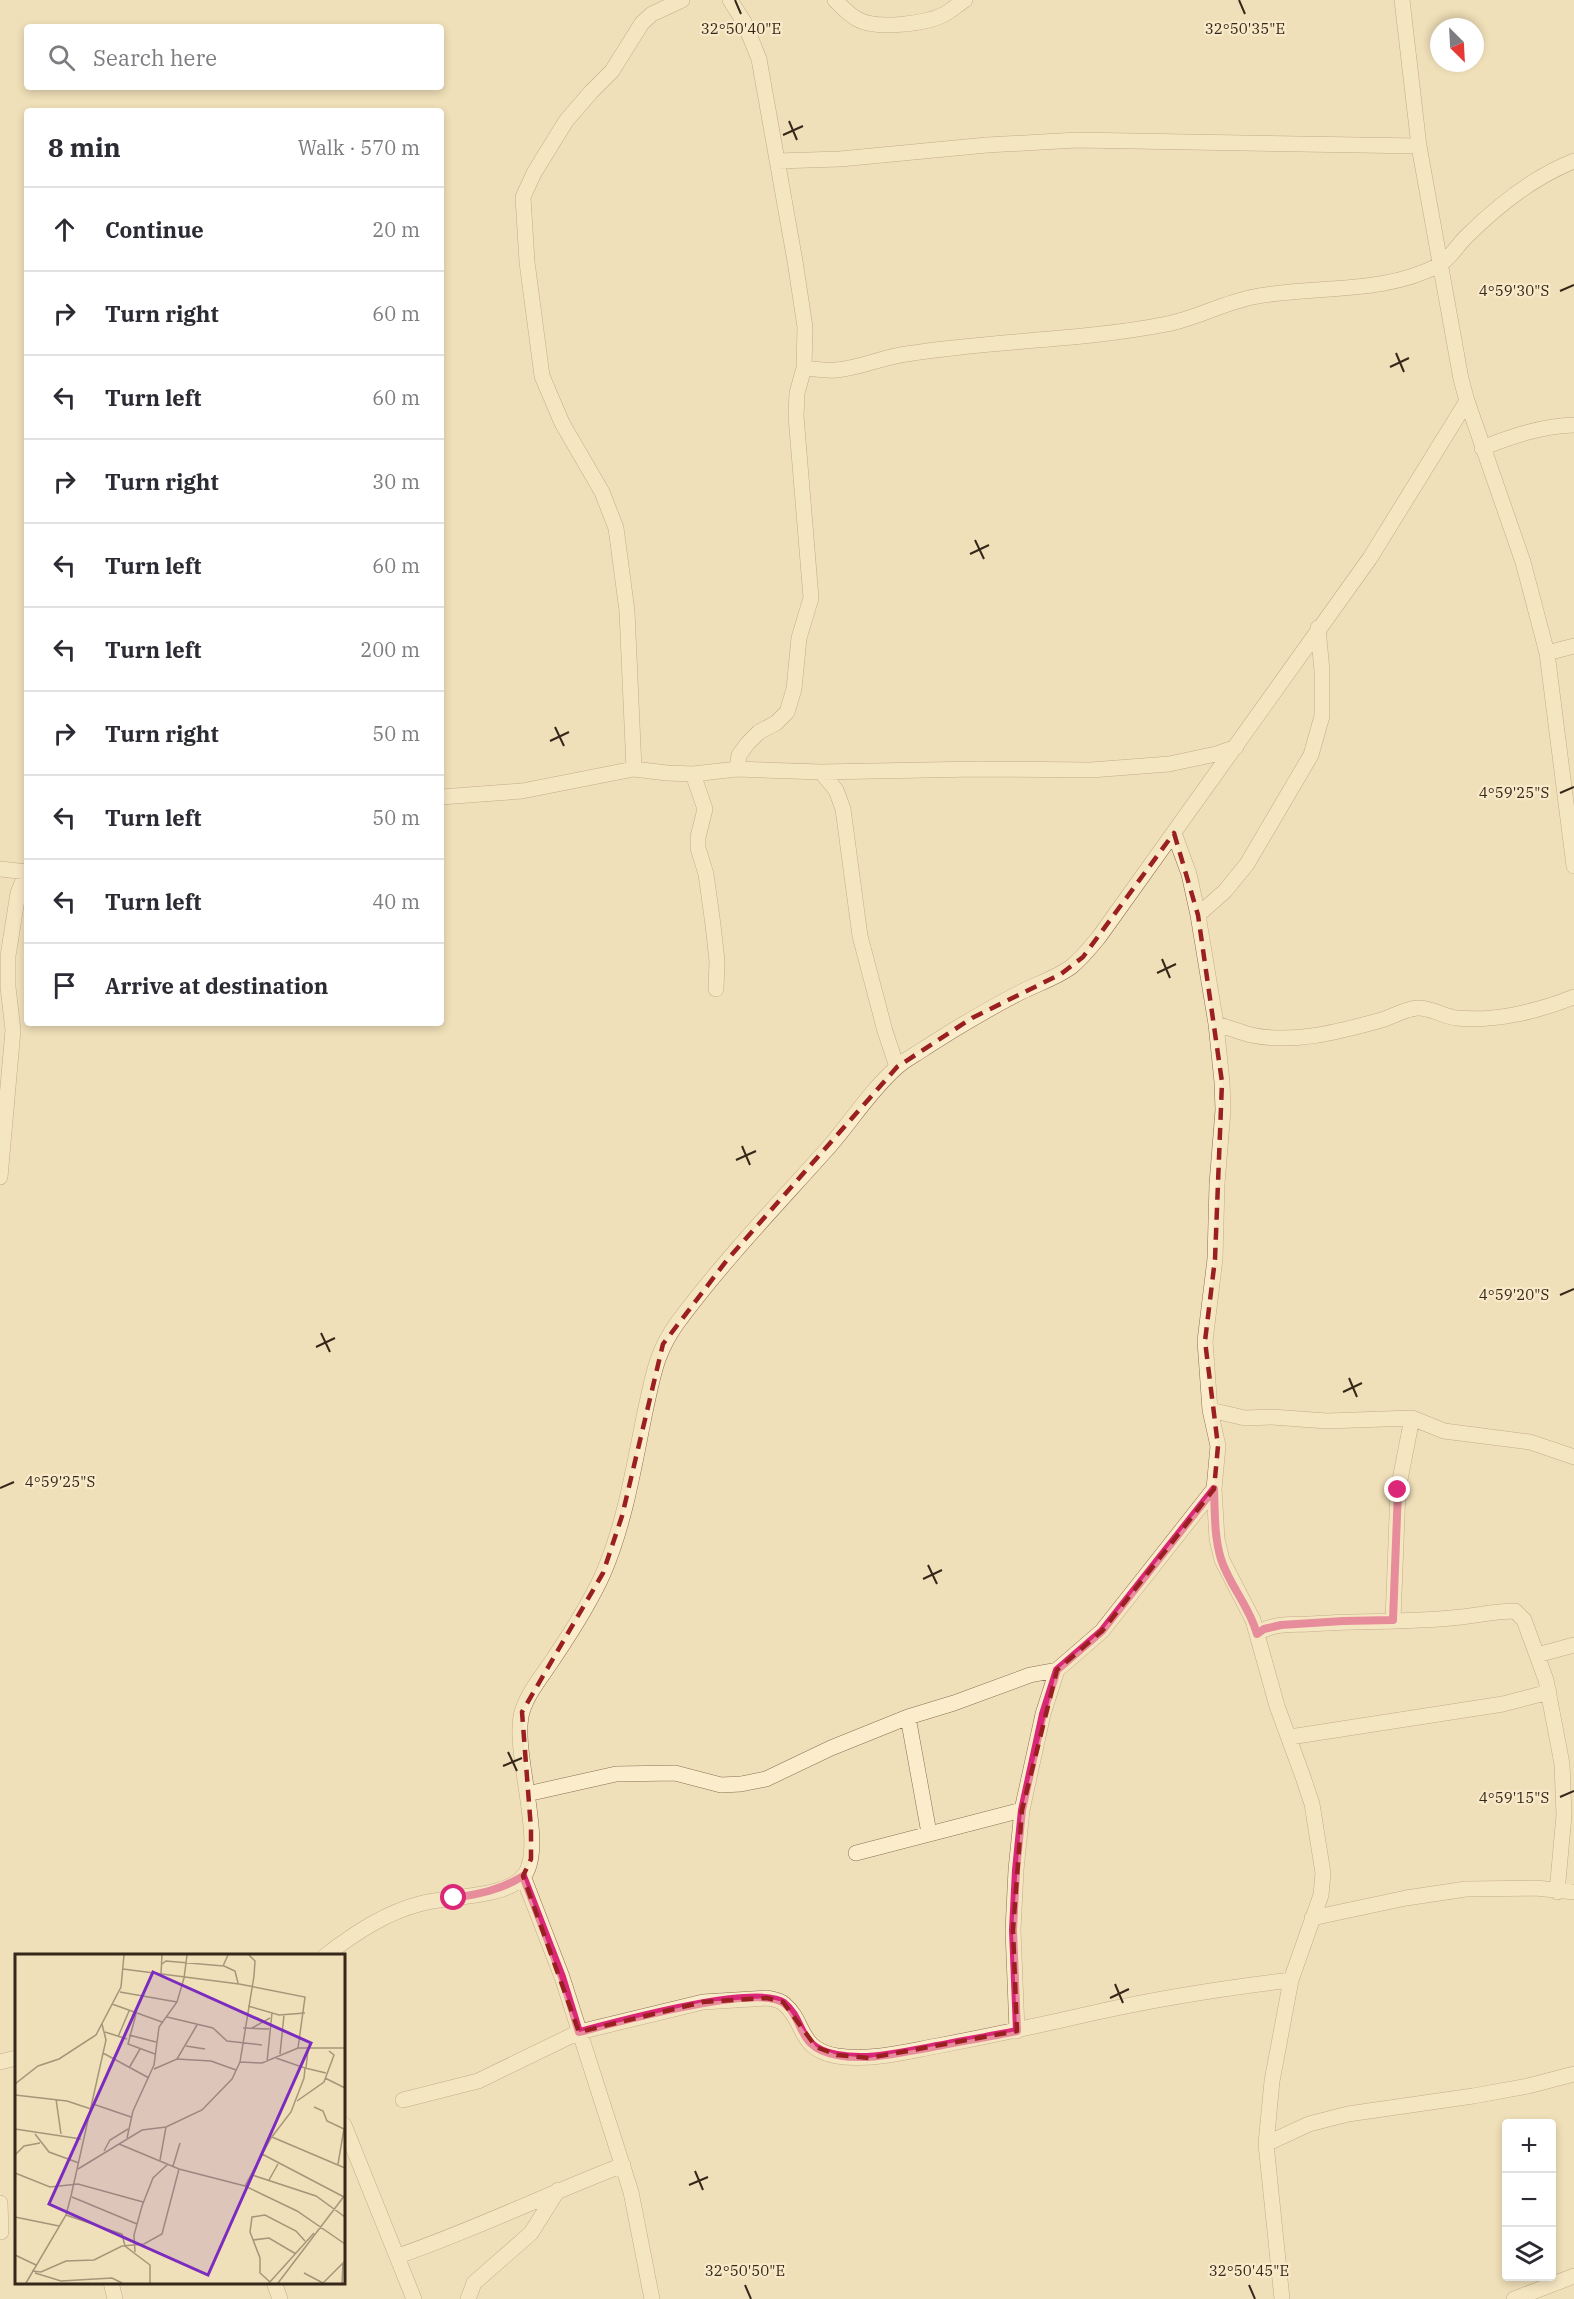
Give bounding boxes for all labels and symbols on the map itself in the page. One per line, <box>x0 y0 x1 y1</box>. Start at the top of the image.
north arrow <box>1430 18 1484 72</box>
text: 32°50'40"E <box>701 19 781 38</box>
text: 32°50'35"E <box>1205 19 1285 38</box>
text: 4°59'30"S <box>1479 281 1549 300</box>
text: 4°59'25"S <box>1479 783 1549 802</box>
text: 4°59'20"S <box>1479 1285 1549 1304</box>
text: 4°59'25"S <box>25 1472 95 1491</box>
route end <box>1384 1476 1410 1502</box>
text: 4°59'15"S <box>1479 1788 1549 1807</box>
route start <box>440 1884 466 1910</box>
inset map <box>15 1954 345 2284</box>
text: 32°50'50"E <box>705 2261 785 2280</box>
text: 32°50'45"E <box>1209 2261 1289 2280</box>

